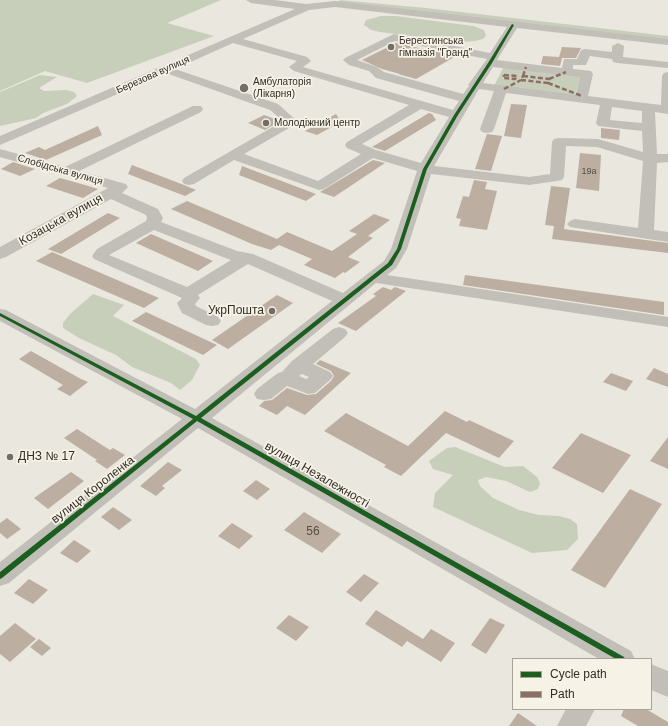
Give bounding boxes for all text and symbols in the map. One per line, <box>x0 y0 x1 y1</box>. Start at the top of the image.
place label: Берестинська гімназія "Гранд" <box>399 35 472 58</box>
marker: Берестинська гімназія "Гранд" <box>386 42 396 52</box>
street label: Березова вулиця <box>114 53 192 97</box>
place label: Амбулаторія (Лікарня) <box>253 76 311 100</box>
marker: Амбулаторія (Лікарня) <box>238 82 250 94</box>
place label: Молодіжний центр <box>274 117 360 129</box>
marker: Молодіжний центр <box>261 118 271 128</box>
street label: Слобідська вулиця <box>16 152 104 188</box>
house number: 19а <box>581 167 597 177</box>
street label: Козацька вулиця <box>17 191 105 249</box>
place label: УкрПошта <box>208 304 264 318</box>
marker: УкрПошта <box>267 306 277 316</box>
street label: вулиця Незалежності <box>262 439 372 511</box>
place label: ДНЗ № 17 <box>18 450 75 464</box>
marker: ДНЗ № 17 <box>5 452 15 462</box>
street label: вулиця Короленка <box>49 453 137 527</box>
house number: 56 <box>306 525 320 539</box>
legend <box>512 658 652 710</box>
text: Cycle path <box>550 667 607 681</box>
text: Path <box>550 687 575 701</box>

